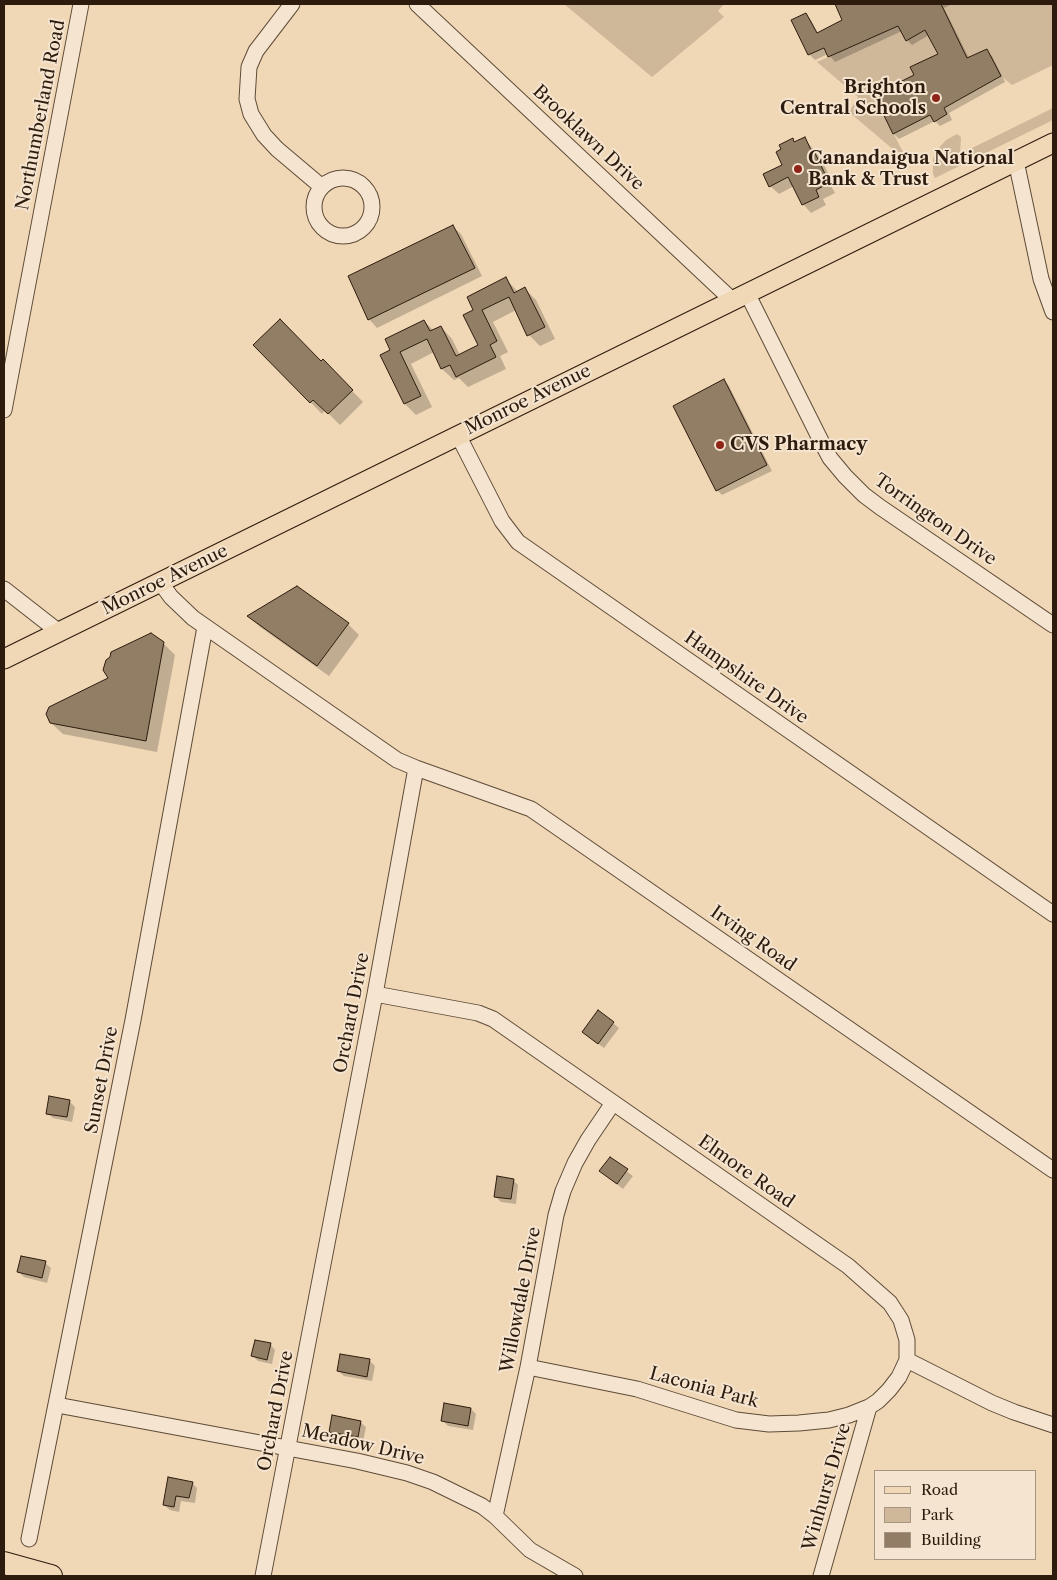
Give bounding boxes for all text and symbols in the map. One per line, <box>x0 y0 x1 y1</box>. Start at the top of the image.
street label: Northumberland Road <box>12 18 70 212</box>
place label: Brighton Central Schools <box>780 77 926 120</box>
street label: Brooklawn Drive <box>528 81 648 195</box>
marker: Brighton Central Schools <box>930 92 942 104</box>
place label: Canandaigua National Bank & Trust <box>808 148 1014 190</box>
marker: Canandaigua National Bank & Trust <box>792 163 804 175</box>
street label: Monroe Avenue <box>462 360 594 440</box>
place label: CVS Pharmacy <box>730 434 867 456</box>
marker: CVS Pharmacy <box>714 439 726 451</box>
street label: Torrington Drive <box>870 470 1000 570</box>
street label: Monroe Avenue <box>99 540 231 620</box>
street label: Hampshire Drive <box>680 627 812 729</box>
street label: Irving Road <box>706 902 800 976</box>
street label: Orchard Drive <box>330 951 374 1075</box>
street label: Sunset Drive <box>81 1024 123 1136</box>
street label: Elmore Road <box>694 1131 798 1213</box>
street label: Willowdale Drive <box>496 1225 546 1375</box>
street label: Orchard Drive <box>254 1349 298 1473</box>
street label: Laconia Park <box>647 1363 761 1413</box>
street label: Meadow Drive <box>300 1420 426 1470</box>
street label: Winhurst Drive <box>798 1421 856 1553</box>
legend <box>874 1470 1037 1560</box>
text: Road <box>921 1480 958 1499</box>
text: Park <box>921 1505 954 1524</box>
text: Building <box>921 1530 981 1549</box>

